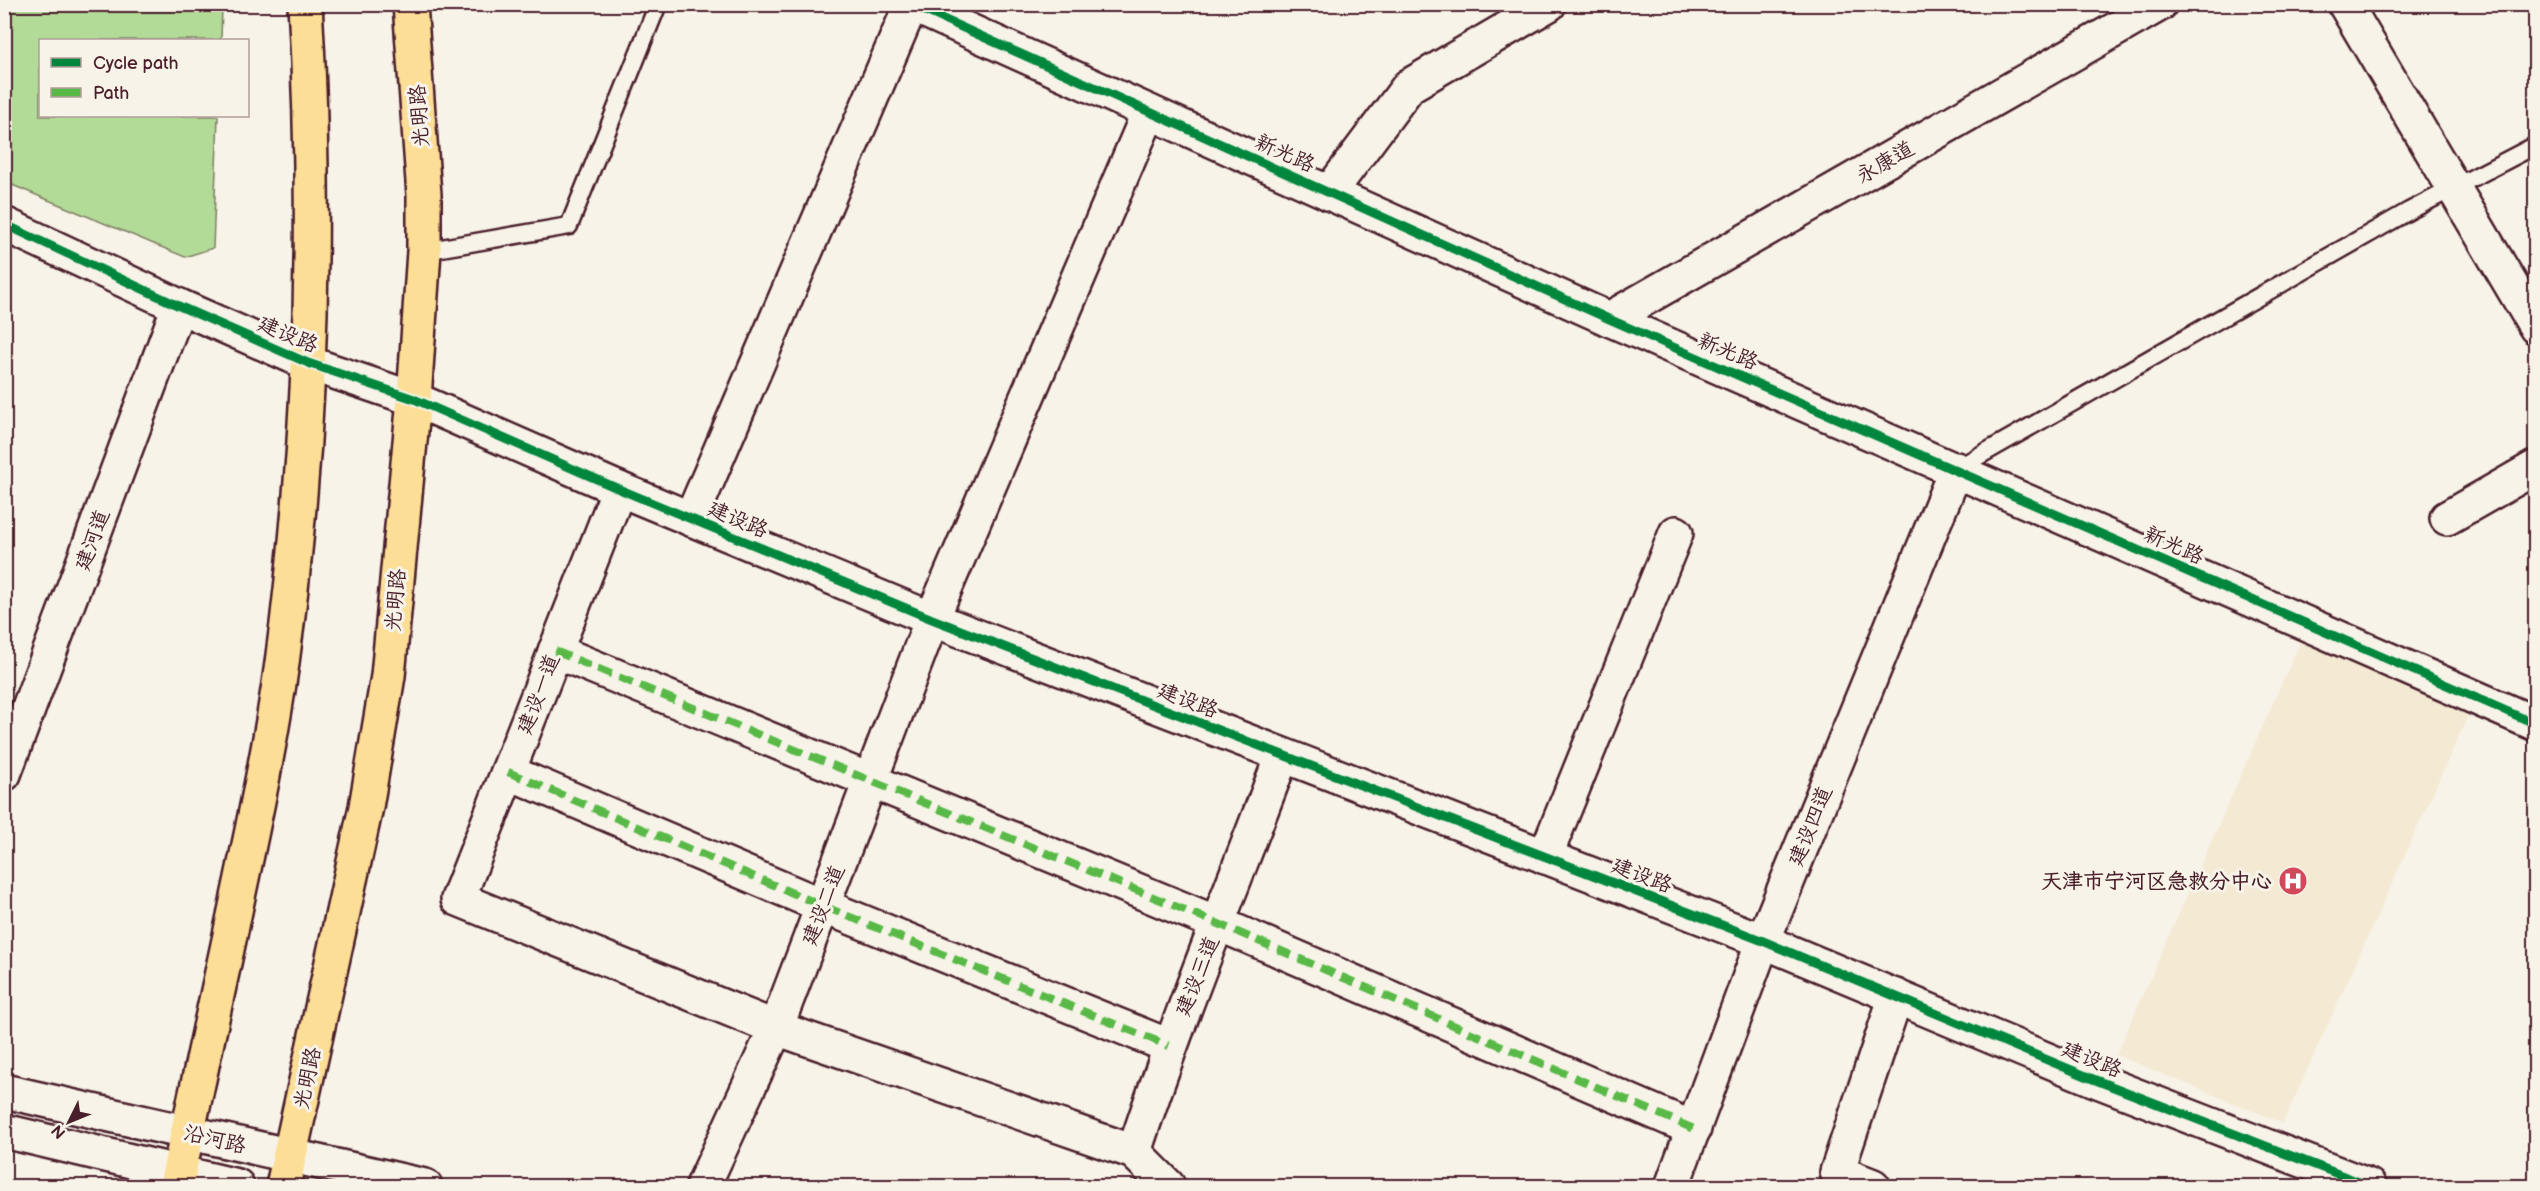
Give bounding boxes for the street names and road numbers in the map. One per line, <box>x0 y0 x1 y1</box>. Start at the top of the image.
street label: 光明路 <box>405 84 434 148</box>
street label: 新光路 <box>1251 129 1319 178</box>
street label: 永康道 <box>1852 136 1919 189</box>
street label: 建设路 <box>254 311 322 358</box>
street label: 新光路 <box>1694 328 1762 375</box>
street label: 建设路 <box>704 496 772 543</box>
street label: 建河道 <box>70 506 115 574</box>
street label: 新光路 <box>2140 521 2208 570</box>
street label: 光明路 <box>380 568 411 633</box>
street label: 建设一道 <box>512 650 565 738</box>
street label: 建设路 <box>1154 678 1222 723</box>
street label: 建设四道 <box>1783 783 1838 870</box>
street label: 建设路 <box>1608 853 1676 898</box>
street label: 建设二道 <box>797 861 850 949</box>
street label: 建设三道 <box>1170 933 1225 1020</box>
street label: 建设路 <box>2058 1036 2126 1083</box>
street label: 光明路 <box>289 1045 326 1112</box>
street label: 沿河路 <box>181 1120 248 1159</box>

